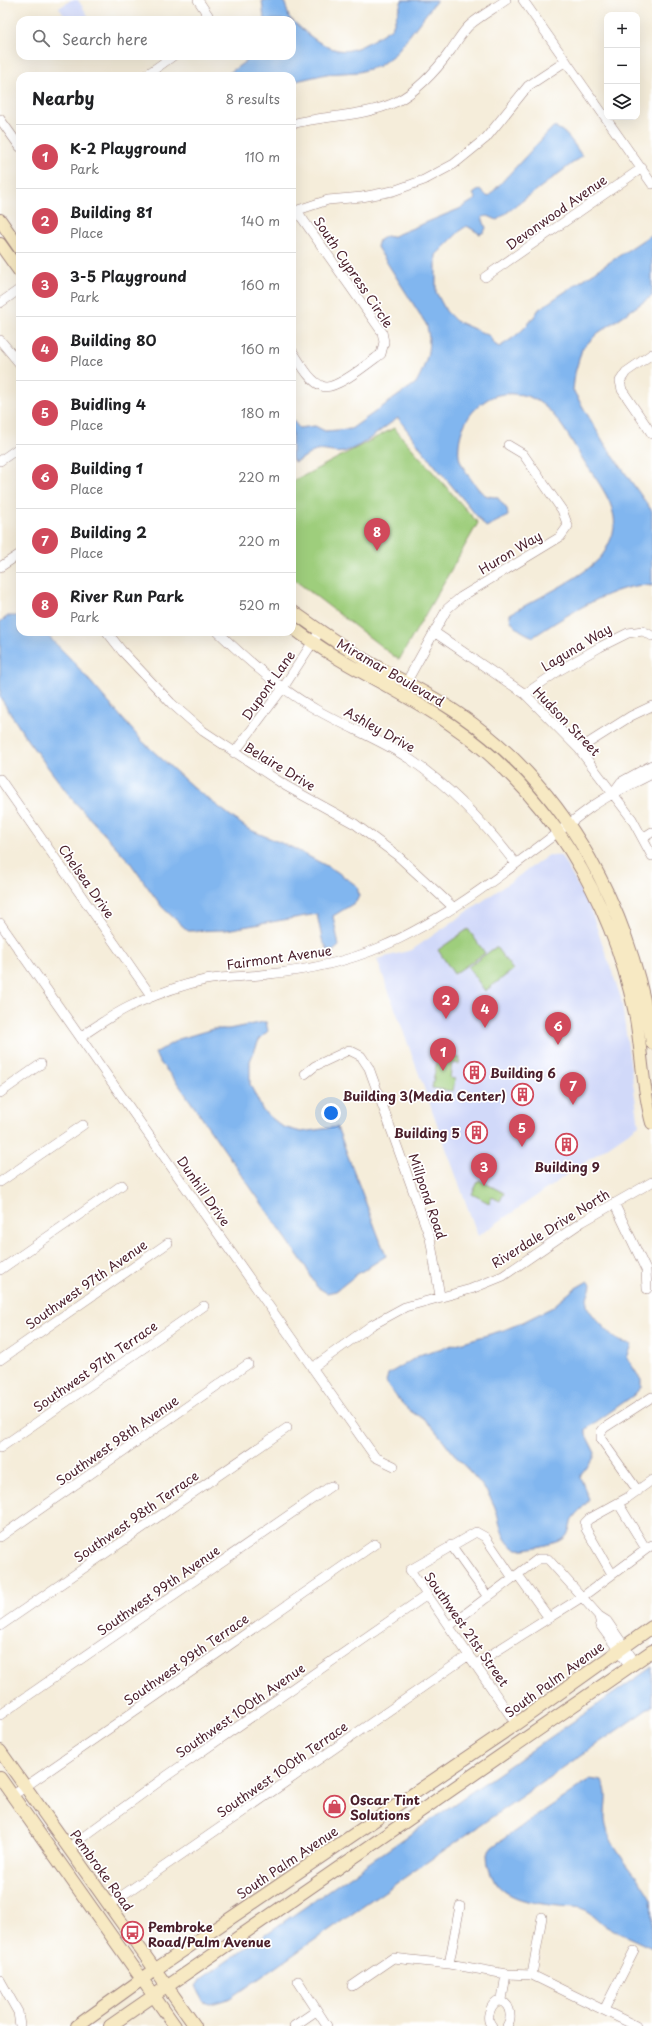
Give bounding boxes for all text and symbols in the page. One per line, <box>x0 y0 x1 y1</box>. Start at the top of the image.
map controls <box>604 12 640 120</box>
button: + <box>604 12 640 48</box>
search box <box>16 16 296 60</box>
icon: search <box>30 27 52 49</box>
text: Search here <box>62 27 148 50</box>
button: − <box>604 48 640 84</box>
button: layers <box>604 84 640 120</box>
text: Nearby <box>32 85 94 111</box>
text: 8 results <box>226 89 280 108</box>
text: K-2 Playground <box>70 136 187 159</box>
text: 1 <box>42 147 48 166</box>
text: 110 m <box>245 147 280 166</box>
text: Park <box>70 159 99 178</box>
street label: Devonwood Avenue <box>502 170 610 254</box>
text: Building 81 <box>70 200 153 223</box>
text: 2 <box>40 211 50 230</box>
text: 140 m <box>241 211 280 230</box>
street label: South Cypress Circle <box>310 213 398 331</box>
text: Place <box>70 223 103 242</box>
text: 3-5 Playground <box>70 264 187 287</box>
text: 3 <box>41 275 49 294</box>
text: 160 m <box>241 275 280 294</box>
text: Park <box>70 287 99 306</box>
text: Building 80 <box>70 328 157 351</box>
text: 4 <box>41 339 49 358</box>
text: 160 m <box>241 339 280 358</box>
text: Place <box>70 351 103 370</box>
text: Buidling 4 <box>70 392 146 415</box>
text: 5 <box>41 403 49 422</box>
text: 180 m <box>241 403 280 422</box>
text: Place <box>70 415 103 434</box>
text: Building 1 <box>70 456 143 479</box>
text: 6 <box>40 467 50 486</box>
text: 220 m <box>238 467 280 486</box>
text: Place <box>70 479 103 498</box>
pin: 8 <box>364 518 390 551</box>
text: Building 2 <box>70 520 147 543</box>
street label: Huron Way <box>475 526 545 578</box>
text: 7 <box>41 531 49 550</box>
text: 220 m <box>238 531 280 550</box>
text: Place <box>70 543 103 562</box>
text: River Run Park <box>70 584 184 607</box>
text: 8 <box>41 595 49 614</box>
text: 520 m <box>238 595 280 614</box>
text: Park <box>70 607 99 626</box>
street label: Laguna Way <box>537 619 615 675</box>
street label: Miramar Boulevard <box>334 634 448 711</box>
street label: Dupont Lane <box>237 646 299 724</box>
street label: Hudson Street <box>529 682 605 760</box>
street label: Ashley Drive <box>341 702 419 756</box>
street label: Belaire Drive <box>241 737 319 795</box>
street label: Chelsea Drive <box>54 840 120 922</box>
street label: Fairmont Avenue <box>225 940 333 974</box>
pin: 2 <box>433 986 459 1019</box>
pin: 4 <box>472 995 498 1028</box>
pin: 6 <box>545 1012 571 1045</box>
pin: 1 <box>430 1038 456 1071</box>
building icon: Building 6 <box>461 1059 487 1085</box>
place label: Building 6 <box>490 1063 556 1082</box>
pin: 7 <box>560 1072 586 1105</box>
building icon: Building 3(Media Center) <box>509 1082 535 1108</box>
place label: Building 3(Media Center) <box>343 1086 506 1105</box>
your location <box>321 1103 341 1123</box>
pin: 5 <box>509 1114 535 1147</box>
building icon: Building 5 <box>463 1119 489 1145</box>
place label: Building 5 <box>394 1123 460 1142</box>
building icon: Building 9 <box>554 1131 580 1157</box>
street label: Millpond Road <box>404 1151 452 1242</box>
street label: Dunhill Drive <box>173 1152 235 1230</box>
pin: 3 <box>471 1153 497 1186</box>
place label: Building 9 <box>534 1157 600 1176</box>
street label: Riverdale Drive North <box>487 1184 613 1272</box>
street label: Southwest 97th Avenue <box>21 1235 151 1333</box>
street label: Southwest 97th Terrace <box>29 1316 161 1416</box>
street label: Southwest 98th Avenue <box>52 1390 182 1490</box>
street label: Southwest 98th Terrace <box>70 1466 202 1566</box>
street label: Southwest 99th Avenue <box>93 1540 223 1640</box>
street label: Southwest 21st Street <box>420 1568 514 1690</box>
street label: Southwest 99th Terrace <box>120 1609 252 1709</box>
street label: South Palm Avenue <box>500 1636 608 1722</box>
street label: Southwest 100th Avenue <box>172 1658 308 1762</box>
street label: Southwest 100th Terrace <box>213 1716 351 1822</box>
place label: Oscar Tint Solutions <box>350 1790 420 1824</box>
shop icon: Oscar Tint Solutions <box>321 1793 347 1819</box>
street label: South Palm Avenue <box>233 1821 341 1903</box>
street label: Pembroke Road <box>66 1825 138 1915</box>
place label: Pembroke Road/Palm Avenue <box>148 1917 271 1951</box>
bus stop icon: Pembroke Road/Palm Avenue <box>119 1920 145 1946</box>

